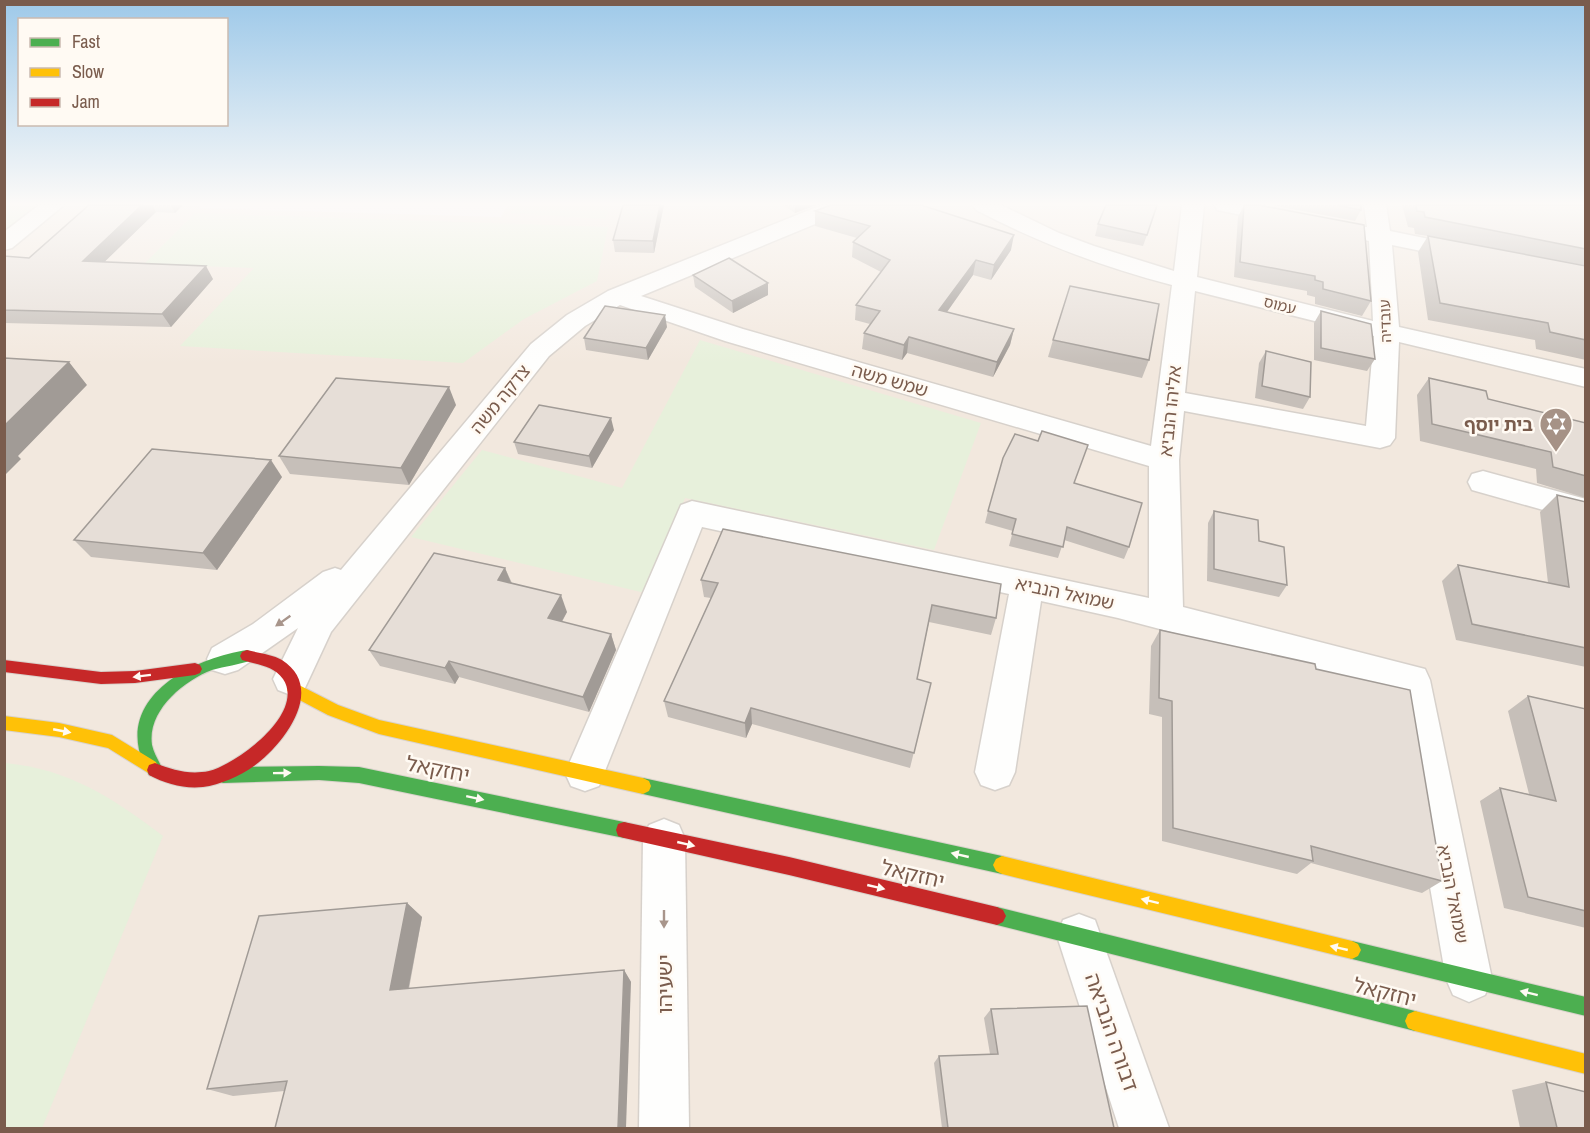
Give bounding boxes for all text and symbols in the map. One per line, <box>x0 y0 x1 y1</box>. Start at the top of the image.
legend <box>18 18 228 126</box>
text: Fast <box>72 29 100 54</box>
text: Slow <box>72 59 104 84</box>
text: Jam <box>72 89 100 114</box>
street label: עמוס <box>1262 291 1299 319</box>
street label: עובדיה <box>1374 299 1396 343</box>
street label: שמש משה <box>849 357 931 403</box>
street label: צדקה משה <box>464 359 536 439</box>
street label: אליהו הנביא <box>1153 364 1187 458</box>
synagogue icon: בית יוסף <box>1538 406 1574 453</box>
place label: בית יוסף <box>1464 412 1533 437</box>
street label: שמואל הנביא <box>1013 570 1117 616</box>
one-way arrow <box>276 615 292 627</box>
one-way arrow <box>132 671 151 681</box>
one-way arrow <box>53 727 72 736</box>
street label: יחזקאל <box>404 749 472 789</box>
one-way arrow <box>272 769 291 778</box>
one-way arrow <box>465 793 484 803</box>
one-way arrow <box>676 840 695 849</box>
street label: שמואל הנביא <box>1431 842 1475 946</box>
one-way arrow <box>951 850 969 860</box>
street label: יחזקאל <box>878 853 948 895</box>
one-way arrow <box>866 883 885 892</box>
one-way arrow <box>1140 896 1159 906</box>
one-way arrow <box>659 909 669 928</box>
one-way arrow <box>1330 942 1348 952</box>
street label: ישעיהו <box>650 954 679 1014</box>
street label: דבורה הנביאה <box>1078 969 1146 1095</box>
street label: יחזקאל <box>1350 970 1420 1014</box>
one-way arrow <box>1519 988 1538 998</box>

